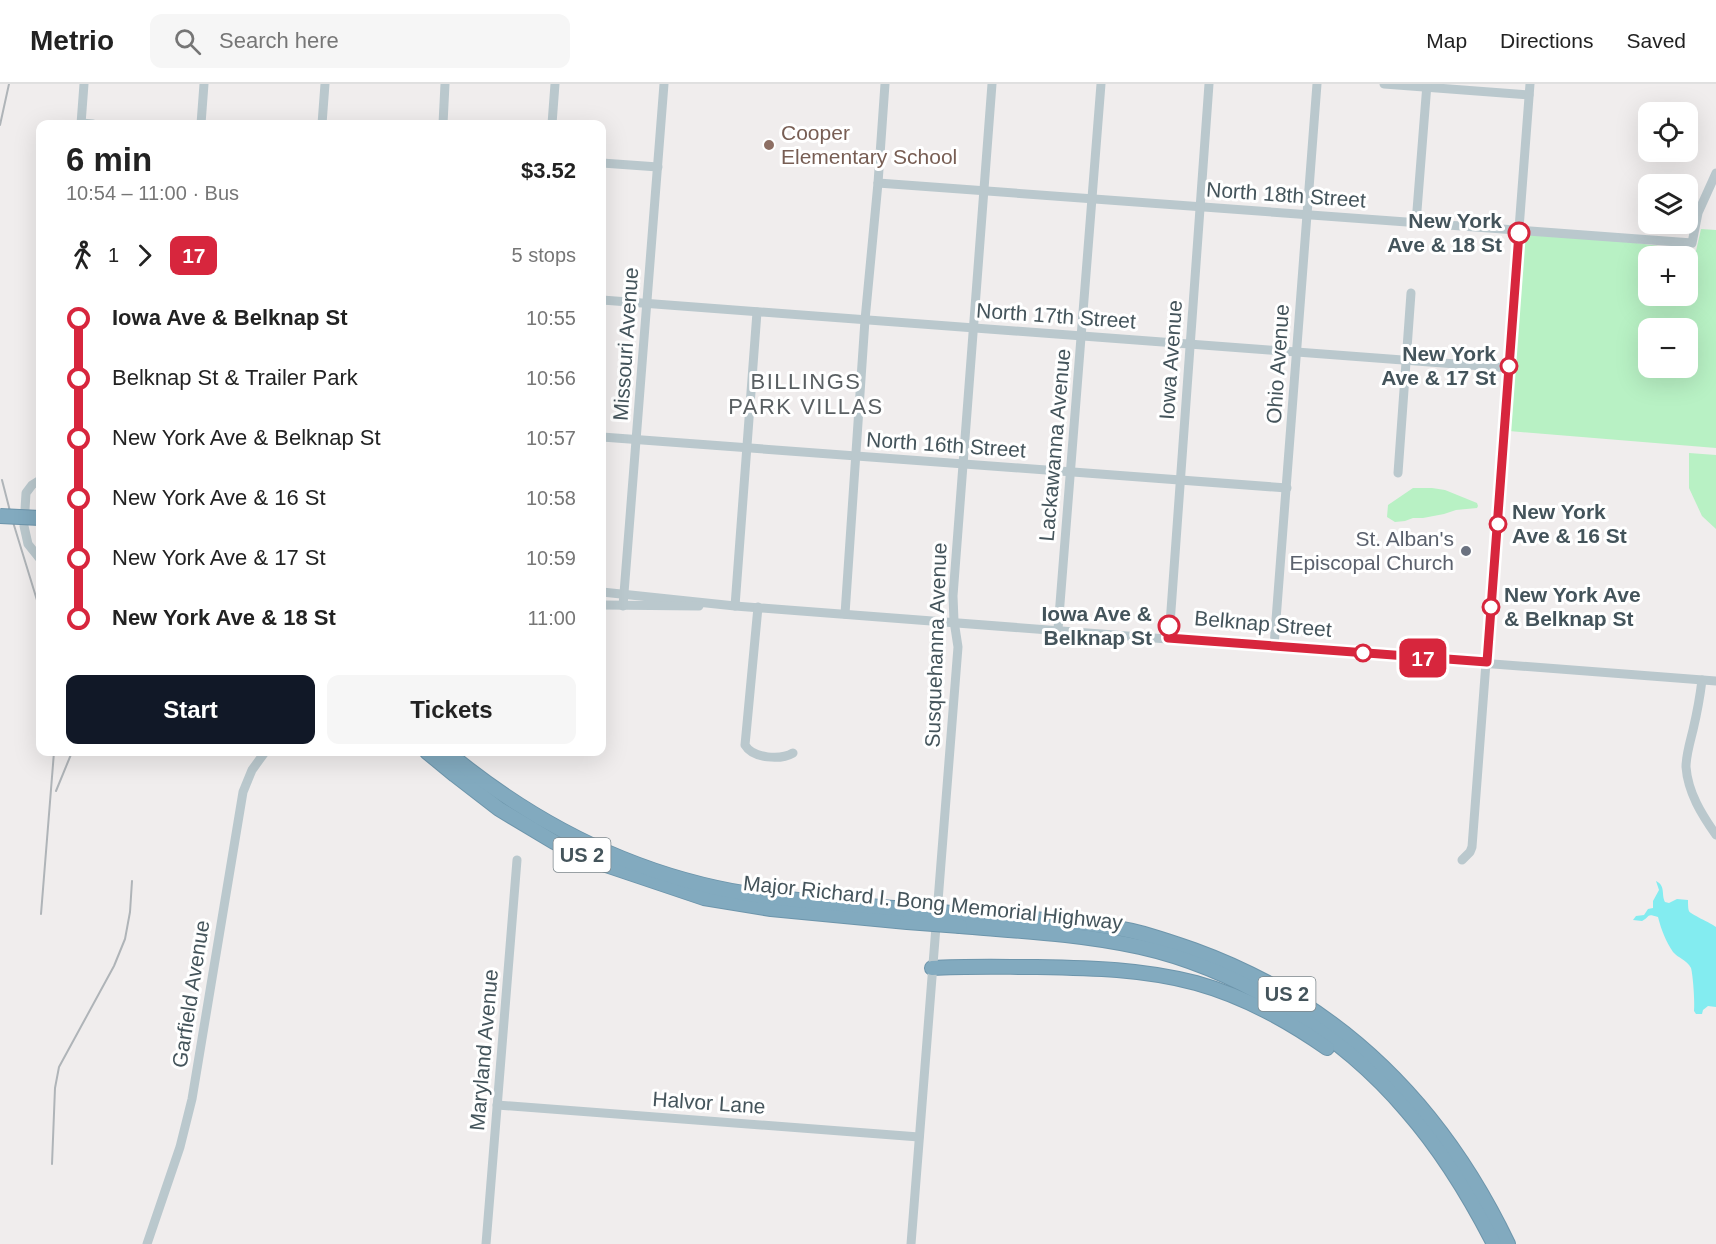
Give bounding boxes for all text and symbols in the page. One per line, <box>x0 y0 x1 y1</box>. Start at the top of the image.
search box <box>150 14 570 68</box>
text: Metrio <box>30 25 114 56</box>
icon: search <box>171 25 204 58</box>
text: Search here <box>219 28 339 53</box>
text: Map <box>1426 29 1467 52</box>
text: Directions <box>1500 29 1593 52</box>
text: Saved <box>1626 29 1686 52</box>
map controls <box>1638 102 1698 378</box>
button: locate <box>1638 102 1698 162</box>
place label: Cooper Elementary School <box>781 121 957 168</box>
marker: Cooper Elementary School <box>762 138 776 152</box>
text: 6 min <box>66 141 152 178</box>
text: $3.52 <box>521 158 576 183</box>
button: layers <box>1638 174 1698 234</box>
street label: North 18th Street <box>1205 177 1367 212</box>
text: 10:54 – 11:00 · Bus <box>66 182 239 204</box>
place label: New York Ave & 18 St <box>1387 209 1502 256</box>
marker: New York Ave & 18 St <box>1508 222 1530 244</box>
icon: walk <box>66 239 99 272</box>
icon: forward <box>128 239 161 272</box>
text: 1 <box>108 244 119 266</box>
text: 17 <box>182 244 205 267</box>
text: 5 stops <box>512 244 576 266</box>
button: + <box>1638 246 1698 306</box>
street label: Missouri Avenue <box>609 266 642 421</box>
street label: North 17th Street <box>975 298 1137 333</box>
street label: Iowa Avenue <box>1155 299 1186 421</box>
street label: Ohio Avenue <box>1262 303 1293 425</box>
text: Iowa Ave & Belknap St <box>112 305 348 330</box>
text: 10:55 <box>526 307 576 329</box>
button: − <box>1638 318 1698 378</box>
place label: New York Ave & 17 St <box>1381 342 1496 389</box>
street label: Lackawanna Avenue <box>1035 348 1074 542</box>
marker: New York Ave & 17 St <box>1500 357 1518 375</box>
text: Belknap St & Trailer Park <box>112 365 358 390</box>
text: 10:56 <box>526 367 576 389</box>
district label: BILLINGS PARK VILLAS <box>728 369 884 419</box>
text: New York Ave & Belknap St <box>112 425 381 450</box>
text: 10:57 <box>526 427 576 449</box>
street label: North 16th Street <box>865 427 1027 462</box>
text: New York Ave & 16 St <box>112 485 326 510</box>
text: 10:58 <box>526 487 576 509</box>
place label: New York Ave & 16 St <box>1512 500 1627 547</box>
marker: New York Ave & 16 St <box>1489 515 1507 533</box>
place label: St. Alban's Episcopal Church <box>1289 527 1454 574</box>
street label: Susquehanna Avenue <box>920 542 951 748</box>
marker: St. Alban's Episcopal Church <box>1459 544 1473 558</box>
text: New York Ave & 17 St <box>112 545 326 570</box>
text: 10:59 <box>526 547 576 569</box>
place label: New York Ave & Belknap St <box>1504 583 1641 630</box>
marker: New York Ave & Belknap St <box>1482 598 1500 616</box>
place label: Iowa Ave & Belknap St <box>1042 602 1152 649</box>
text: New York Ave & 18 St <box>112 605 336 630</box>
street label: Belknap Street <box>1193 606 1333 641</box>
text: 11:00 <box>527 607 576 629</box>
marker: Iowa Ave & Belknap St <box>1158 615 1180 637</box>
line badge: 17 <box>1396 638 1450 678</box>
unlabelled marker <box>1354 644 1372 662</box>
text: 17 <box>1411 647 1435 670</box>
button: Start <box>66 675 315 744</box>
button: Tickets <box>327 675 576 744</box>
road number: US 2 <box>554 838 610 872</box>
street label: Major Richard I. Bong Memorial Highway <box>742 871 1125 934</box>
street label: Garfield Avenue <box>167 919 214 1069</box>
street label: Maryland Avenue <box>465 968 502 1132</box>
road number: US 2 <box>1258 977 1316 1011</box>
street label: Halvor Lane <box>652 1087 766 1118</box>

